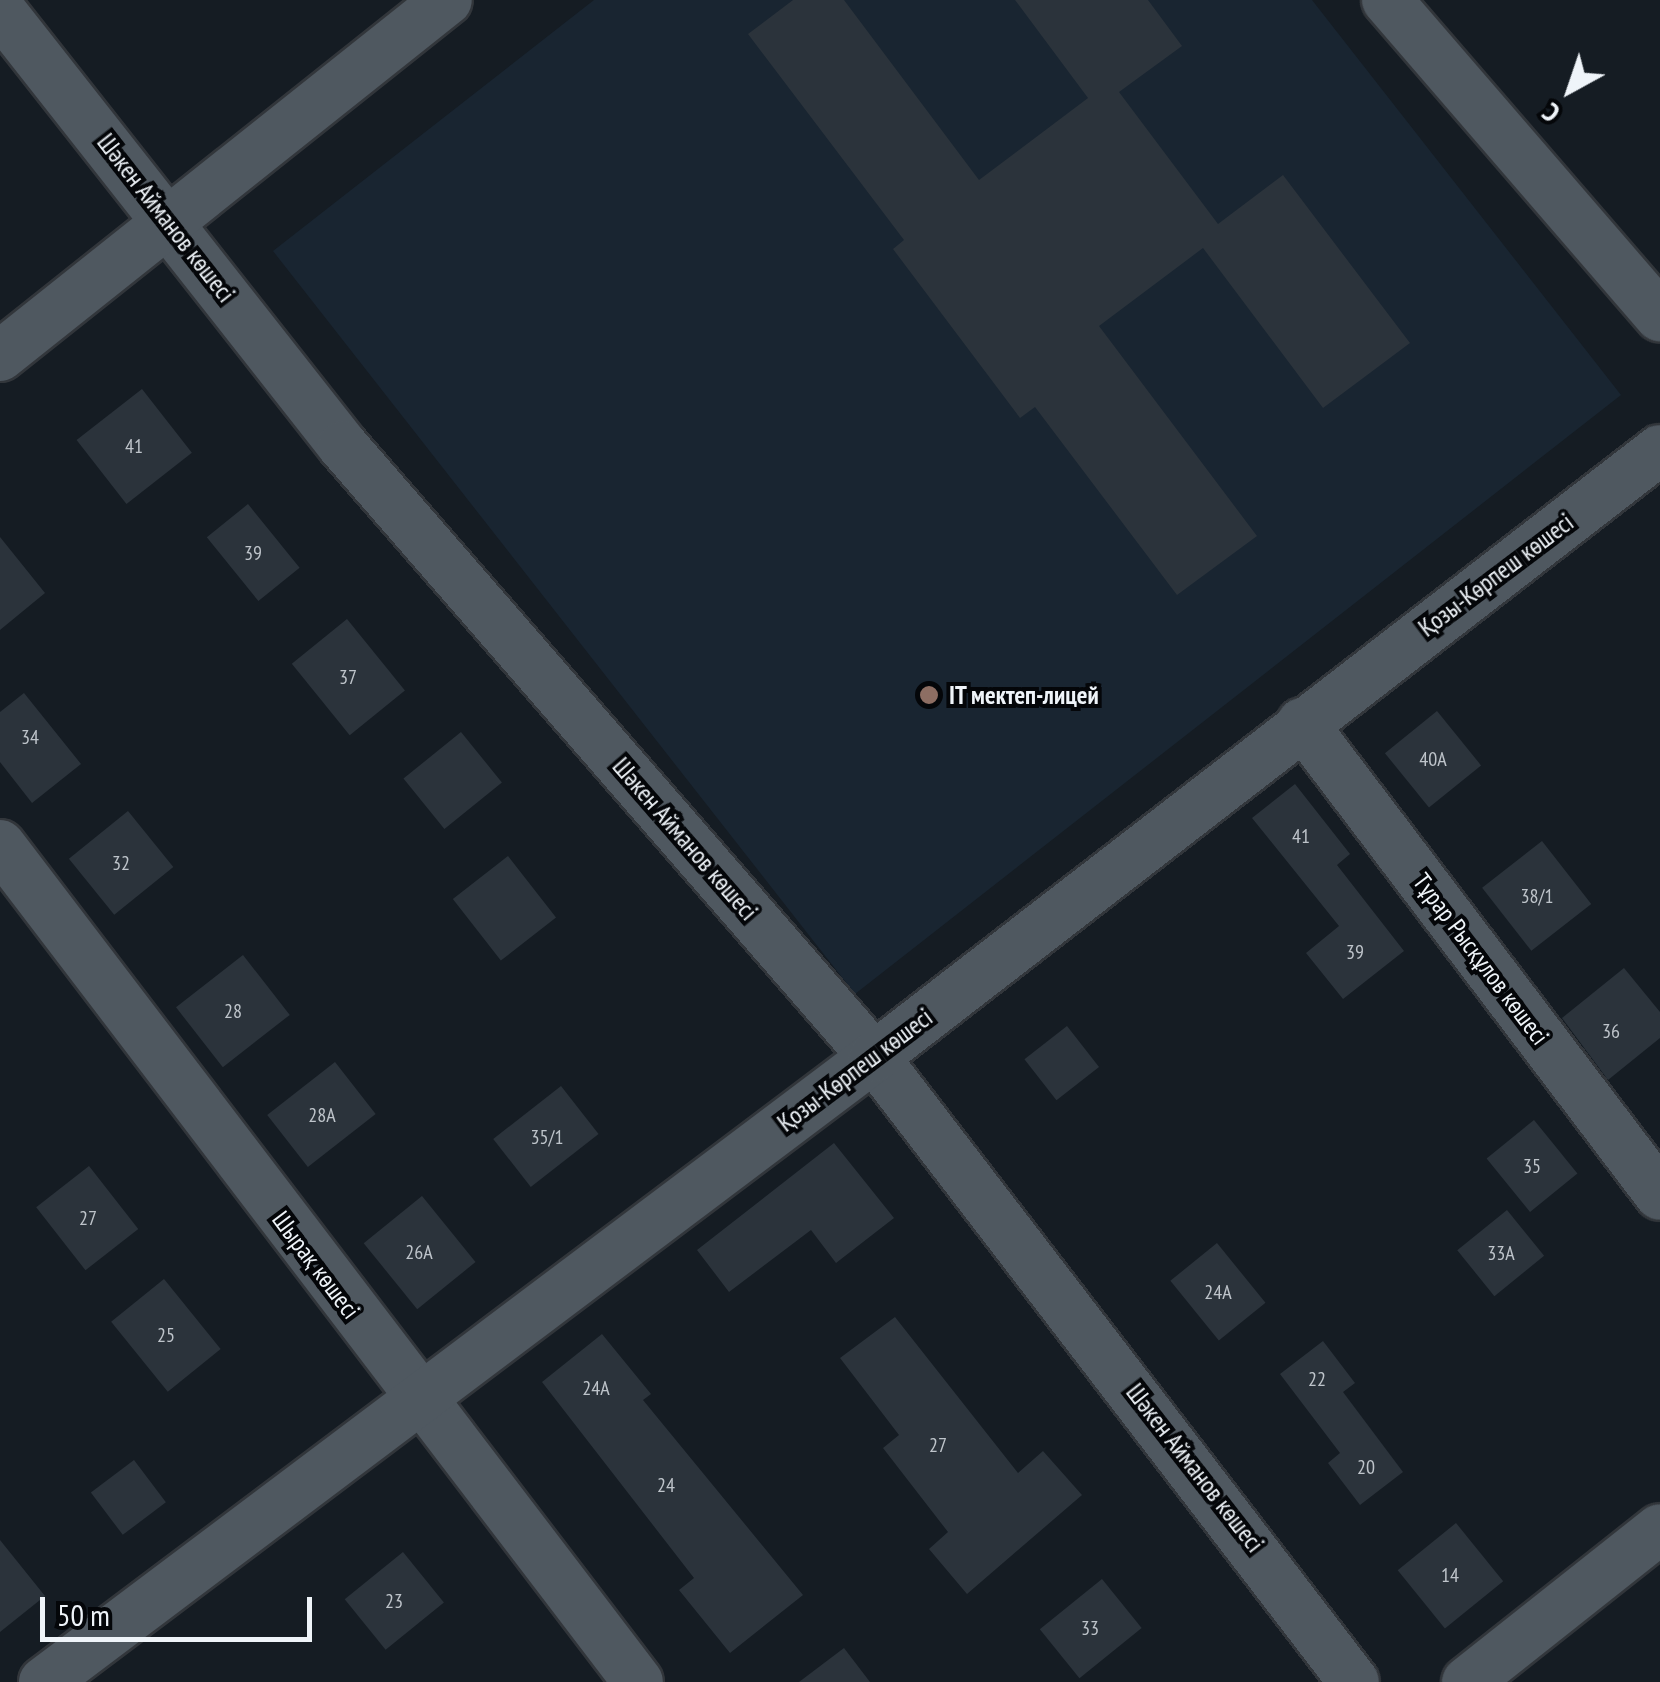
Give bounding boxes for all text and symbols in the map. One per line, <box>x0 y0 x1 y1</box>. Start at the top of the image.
north arrow <box>1520 40 1620 140</box>
text: С <box>1534 95 1567 132</box>
street label: Шәкен Айманов көшесі <box>91 128 241 308</box>
house number: 41 <box>125 434 143 458</box>
street label: Қозы-Көрпеш көшесі <box>1413 507 1579 643</box>
house number: 39 <box>244 541 262 565</box>
house number: 37 <box>339 665 357 689</box>
place label: IT мектеп-лицей <box>949 680 1100 710</box>
marker: IT мектеп-лицей <box>918 684 940 706</box>
house number: 34 <box>21 725 39 749</box>
house number: 40А <box>1419 747 1447 771</box>
street label: Шәкен Айманов көшесі <box>606 751 764 927</box>
house number: 41 <box>1292 824 1310 848</box>
house number: 32 <box>112 851 130 875</box>
street label: Тұрар Рысқұлов көшесі <box>1407 867 1555 1051</box>
house number: 38/1 <box>1521 884 1553 908</box>
house number: 39 <box>1346 940 1364 964</box>
house number: 28 <box>224 999 242 1023</box>
street label: Қозы-Көрпеш көшесі <box>772 1002 938 1138</box>
house number: 36 <box>1602 1019 1620 1043</box>
house number: 28А <box>308 1103 336 1127</box>
house number: 35/1 <box>531 1125 563 1149</box>
house number: 35 <box>1523 1154 1541 1178</box>
street label: Шырақ көшесі <box>266 1205 366 1325</box>
house number: 27 <box>79 1206 97 1230</box>
house number: 26А <box>405 1240 433 1264</box>
house number: 33А <box>1487 1241 1515 1265</box>
house number: 24А <box>1204 1280 1232 1304</box>
house number: 25 <box>157 1323 175 1347</box>
house number: 22 <box>1308 1367 1326 1391</box>
house number: 24А <box>582 1376 610 1400</box>
street label: Шәкен Айманов көшесі <box>1120 1378 1270 1558</box>
house number: 27 <box>929 1433 947 1457</box>
house number: 20 <box>1357 1455 1375 1479</box>
house number: 24 <box>657 1473 675 1497</box>
house number: 14 <box>1441 1563 1459 1587</box>
scale bar <box>45 1577 318 1639</box>
house number: 23 <box>385 1589 403 1613</box>
text: 50 m <box>57 1595 110 1634</box>
house number: 33 <box>1081 1616 1099 1640</box>

